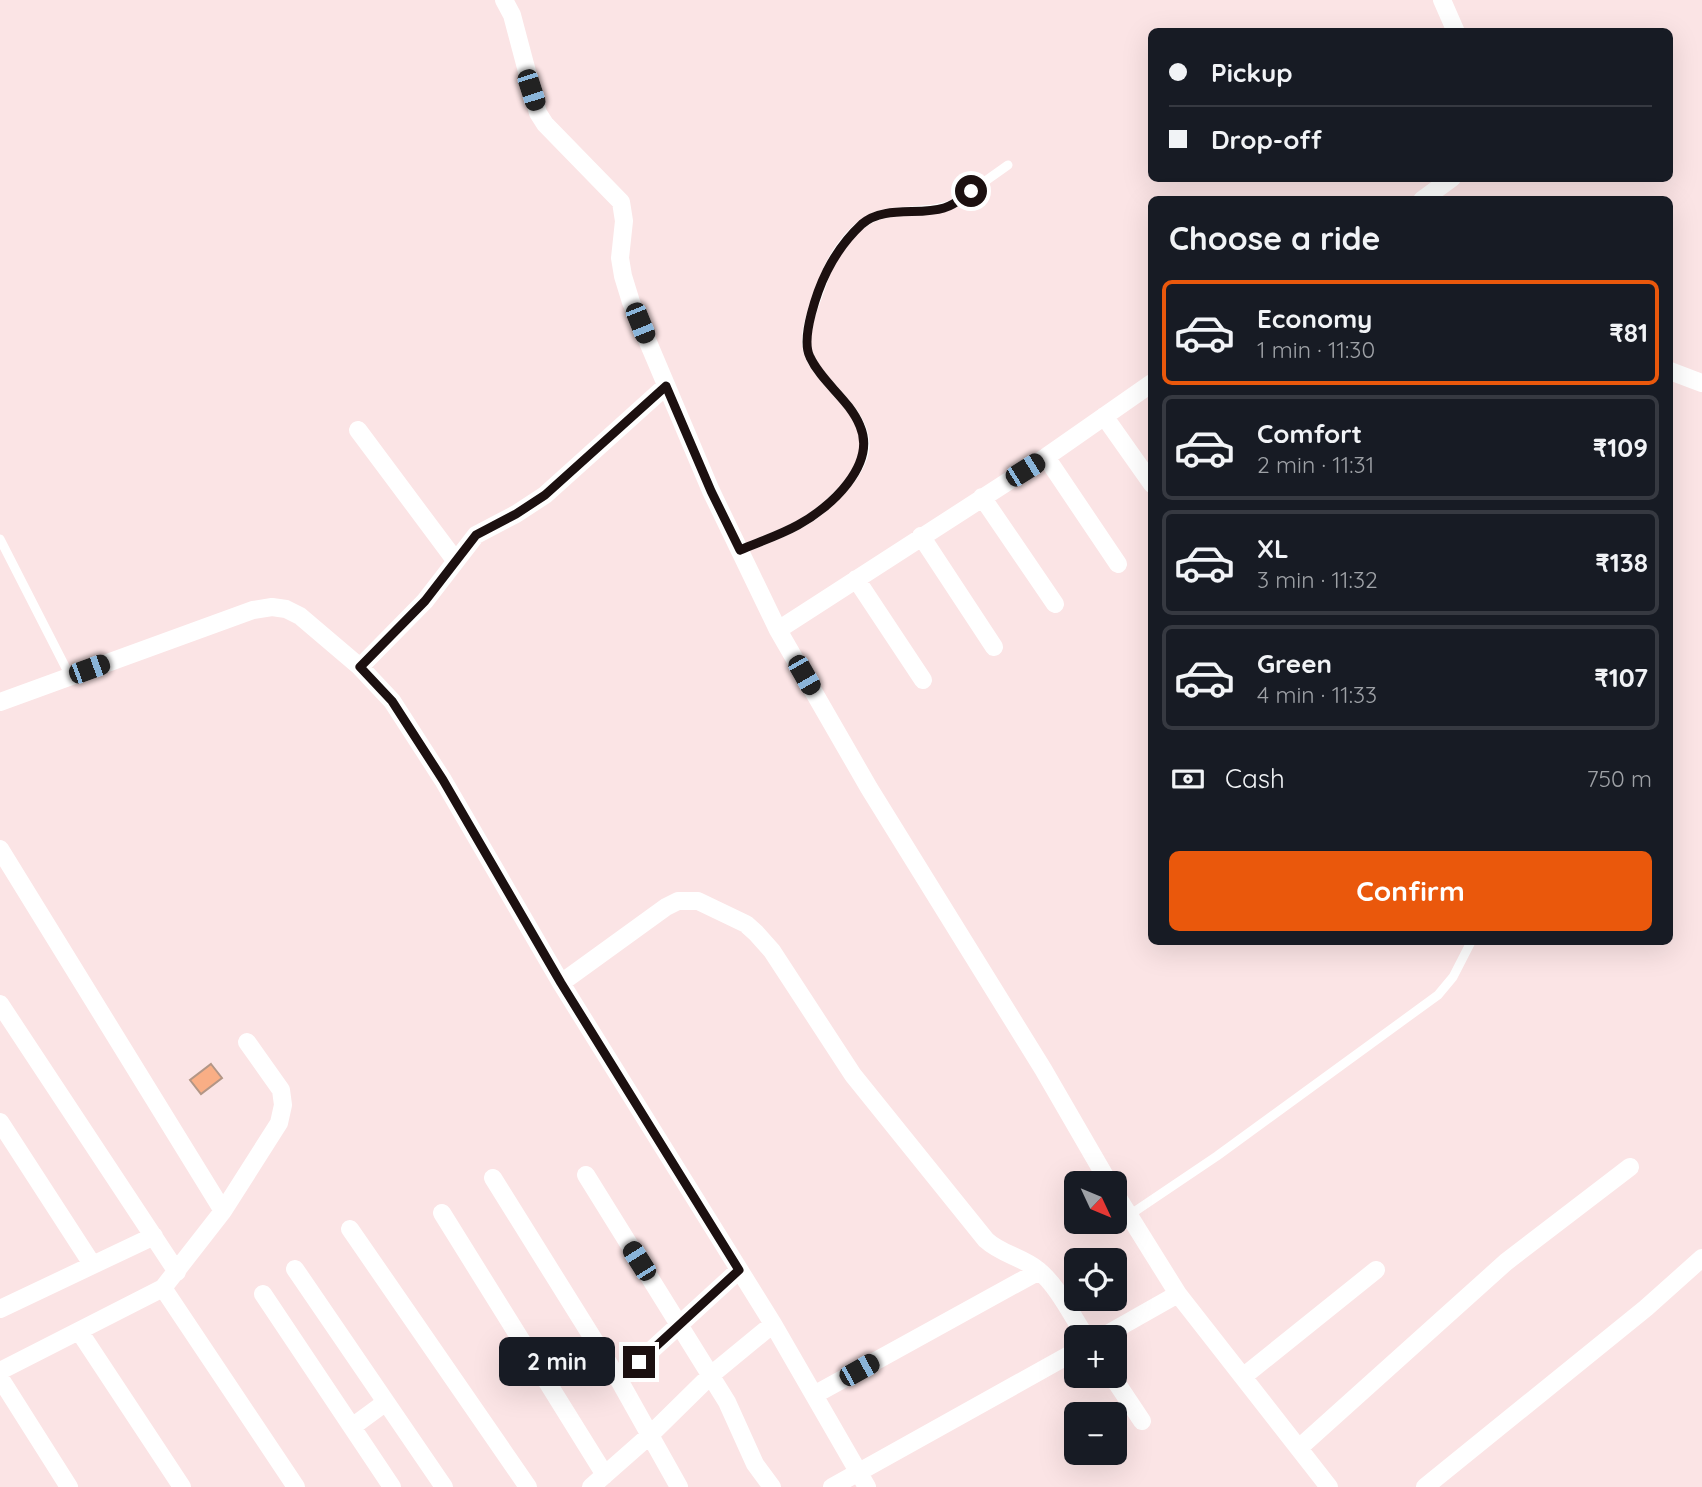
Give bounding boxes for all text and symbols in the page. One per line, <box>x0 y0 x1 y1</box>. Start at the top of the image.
text: Pickup <box>1211 56 1293 89</box>
car <box>515 67 548 113</box>
text: Drop-off <box>1211 123 1322 156</box>
route start <box>955 175 987 207</box>
text: Choose a ride <box>1169 218 1381 258</box>
car <box>623 300 658 346</box>
icon: car <box>1173 301 1236 364</box>
text: Economy <box>1257 302 1372 335</box>
text: ₹81 <box>1609 316 1648 349</box>
text: 1 min · 11:30 <box>1257 335 1375 364</box>
icon: car <box>1173 416 1236 479</box>
text: Comfort <box>1257 417 1362 450</box>
text: ₹109 <box>1593 431 1648 464</box>
car <box>1002 450 1049 490</box>
text: 2 min · 11:31 <box>1257 450 1374 479</box>
icon: car <box>1173 531 1236 594</box>
text: XL <box>1257 532 1289 565</box>
text: ₹138 <box>1595 546 1648 579</box>
text: 3 min · 11:32 <box>1257 565 1378 594</box>
icon: car <box>1173 646 1236 709</box>
text: Green <box>1257 647 1332 680</box>
car <box>66 652 113 686</box>
car <box>785 652 824 698</box>
text: ₹107 <box>1594 661 1648 694</box>
text: 4 min · 11:33 <box>1257 680 1377 709</box>
icon: cash <box>1169 760 1207 798</box>
text: Cash <box>1225 762 1285 795</box>
text: 750 m <box>1587 764 1652 793</box>
button: Confirm <box>1169 851 1652 931</box>
north arrow <box>1064 1171 1127 1234</box>
map controls <box>1064 1171 1127 1465</box>
car <box>619 1238 660 1284</box>
button: locate <box>1064 1248 1127 1311</box>
button: + <box>1064 1325 1127 1388</box>
callout: 2 min <box>499 1338 614 1386</box>
route end <box>623 1346 655 1378</box>
text: 2 min <box>527 1347 587 1376</box>
car <box>836 1351 883 1389</box>
button: − <box>1064 1402 1127 1465</box>

